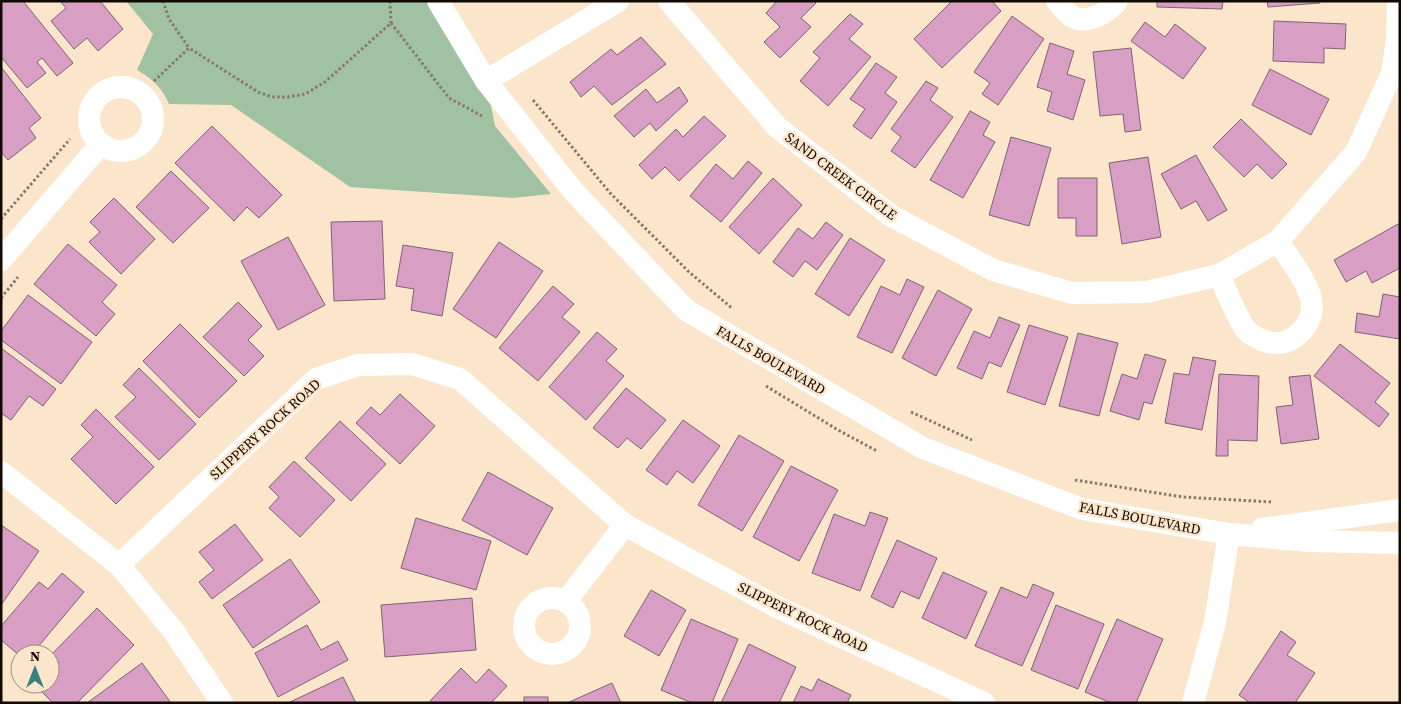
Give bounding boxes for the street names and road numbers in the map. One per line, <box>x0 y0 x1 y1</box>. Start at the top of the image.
street label: SAND CREEK CIRCLE <box>781 127 901 225</box>
street label: FALLS BOULEVARD <box>713 321 829 400</box>
street label: SLIPPERY ROCK ROAD <box>205 374 325 484</box>
street label: FALLS BOULEVARD <box>1078 496 1202 540</box>
street label: SLIPPERY ROCK ROAD <box>734 577 872 657</box>

